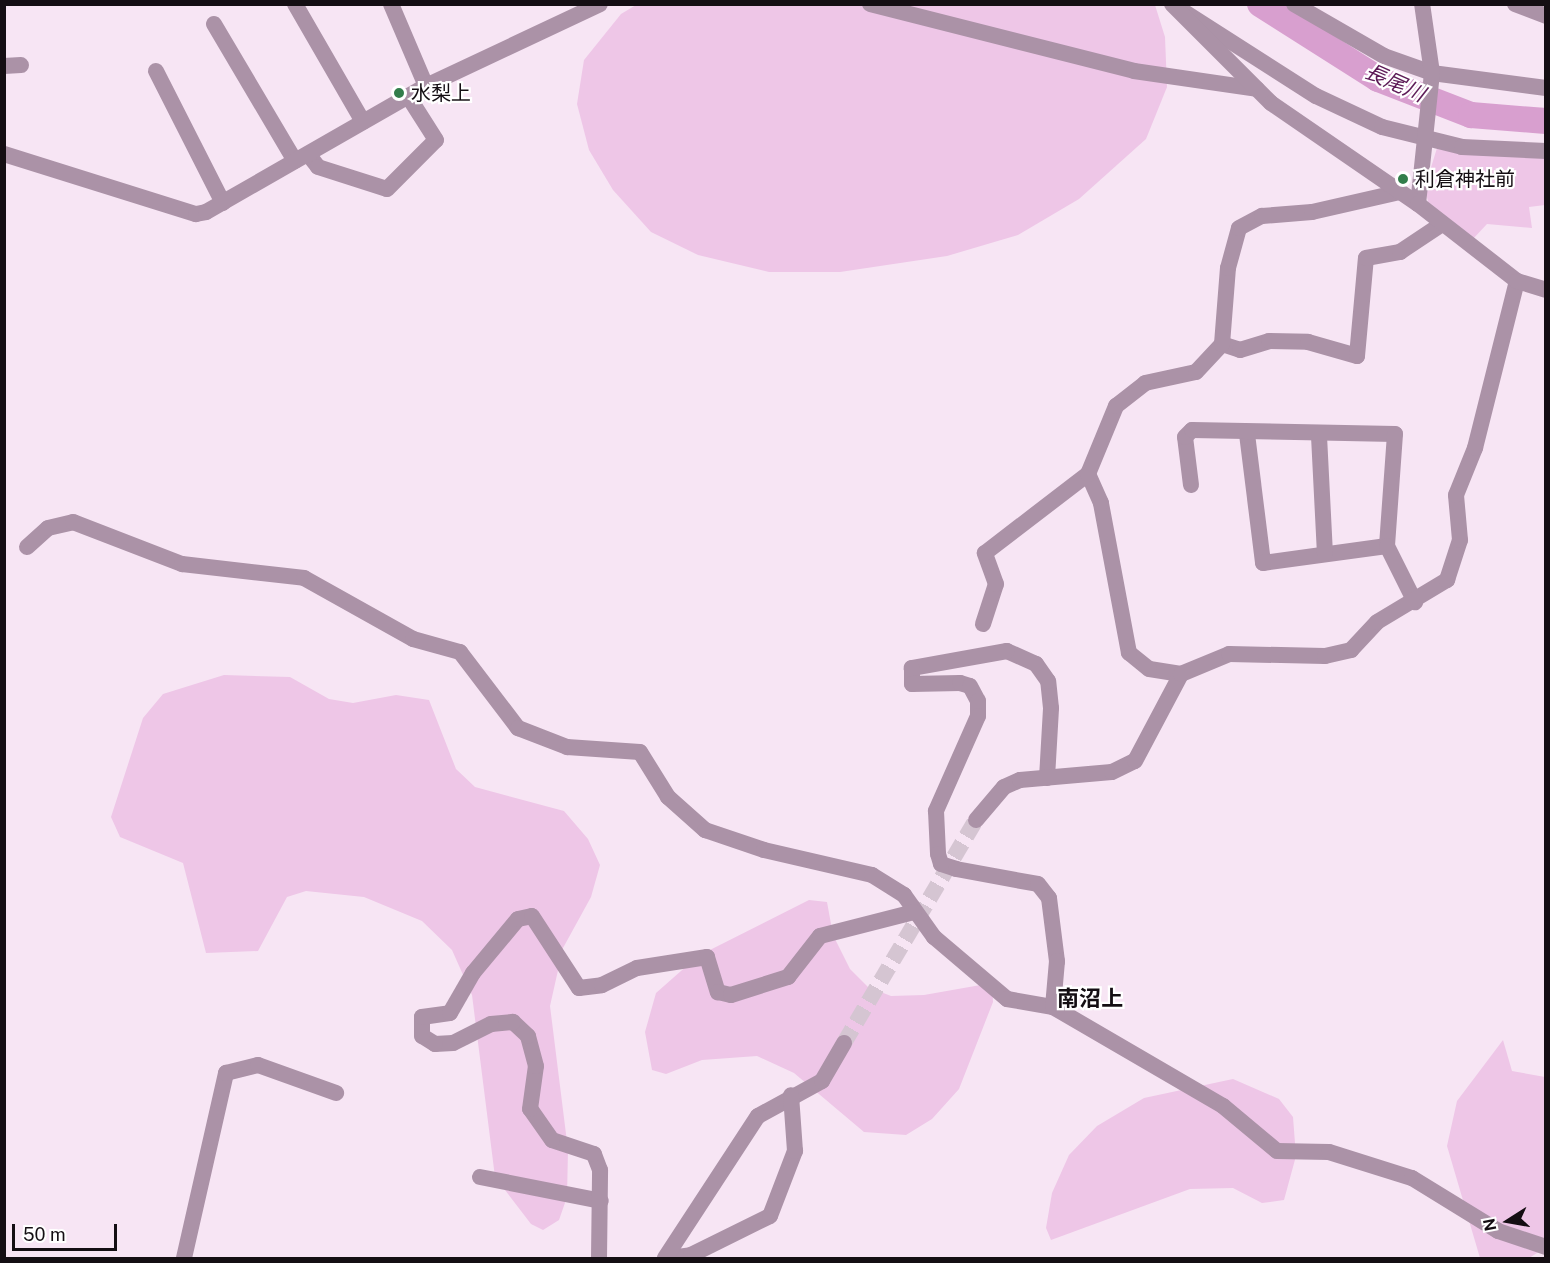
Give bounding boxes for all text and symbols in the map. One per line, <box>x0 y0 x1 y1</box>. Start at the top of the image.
water label: 長尾川 <box>1361 59 1429 107</box>
place label: 水梨上 <box>411 81 471 105</box>
marker: 水梨上 <box>392 86 406 100</box>
place label: 利倉神社前 <box>1415 167 1515 191</box>
marker: 利倉神社前 <box>1396 172 1410 186</box>
district label: 南沼上 <box>1057 986 1123 1012</box>
north arrow <box>1478 1191 1538 1251</box>
scale bar <box>15 1212 120 1250</box>
text: N <box>1479 1217 1500 1232</box>
text: 50 m <box>23 1224 66 1245</box>

